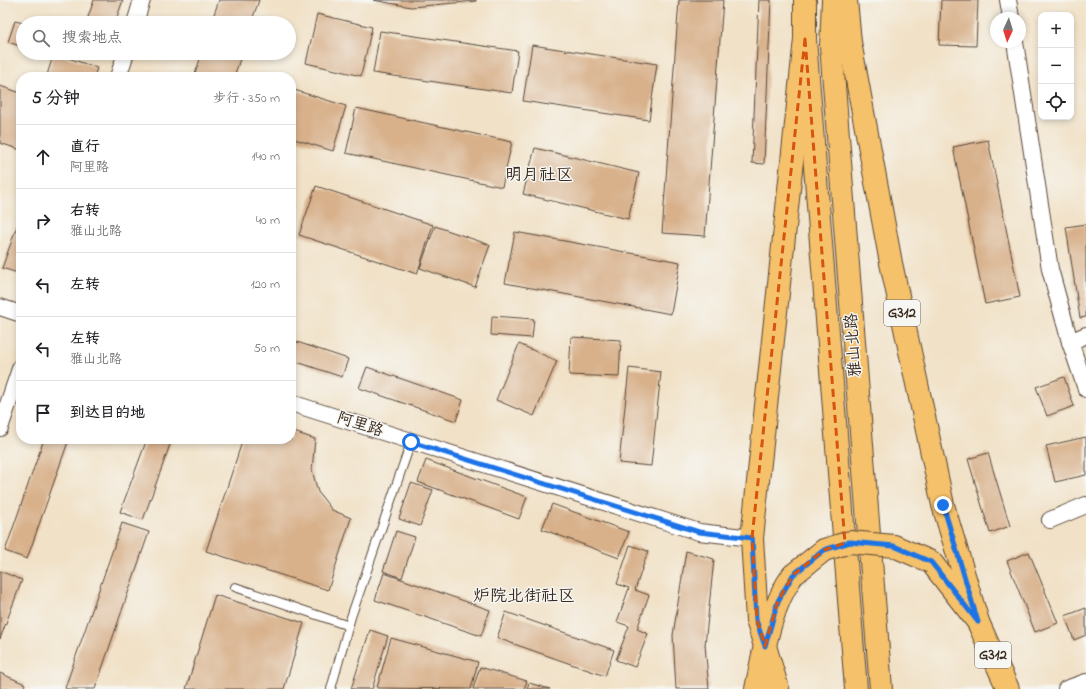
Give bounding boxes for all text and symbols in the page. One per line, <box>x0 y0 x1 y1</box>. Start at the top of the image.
north arrow <box>990 12 1026 48</box>
map controls <box>1038 12 1074 120</box>
button: + <box>1038 12 1074 48</box>
search box <box>16 16 296 60</box>
icon: search <box>30 27 52 49</box>
text: 搜索地点 <box>62 27 122 49</box>
button: − <box>1038 48 1074 84</box>
button: locate <box>1038 84 1074 120</box>
text: 5 分钟 <box>32 86 80 111</box>
text: 步行 · 350 m <box>213 89 280 108</box>
text: 直行 <box>70 136 100 158</box>
icon: ahead <box>32 146 54 168</box>
text: 140 m <box>252 147 280 166</box>
text: 阿里路 <box>70 158 109 177</box>
district label: 明月社区 <box>505 163 573 188</box>
text: 右转 <box>70 200 100 222</box>
icon: right <box>32 210 54 232</box>
text: 40 m <box>256 211 280 230</box>
text: 雅山北路 <box>70 222 122 241</box>
icon: left <box>32 274 54 296</box>
text: 左转 <box>70 274 100 296</box>
text: 120 m <box>250 275 280 294</box>
road number: G312 <box>884 300 920 326</box>
street label: 雅山北路 <box>840 312 868 378</box>
text: 左转 <box>70 328 100 350</box>
icon: left <box>32 338 54 360</box>
text: 50 m <box>254 339 280 358</box>
text: 雅山北路 <box>70 350 122 369</box>
icon: arrive <box>32 402 54 424</box>
text: 到达目的地 <box>70 402 145 424</box>
street label: 阿里路 <box>333 406 387 444</box>
route start <box>402 433 420 451</box>
route end <box>934 496 952 514</box>
district label: 炉院北街社区 <box>473 584 575 609</box>
road number: G312 <box>975 642 1011 668</box>

